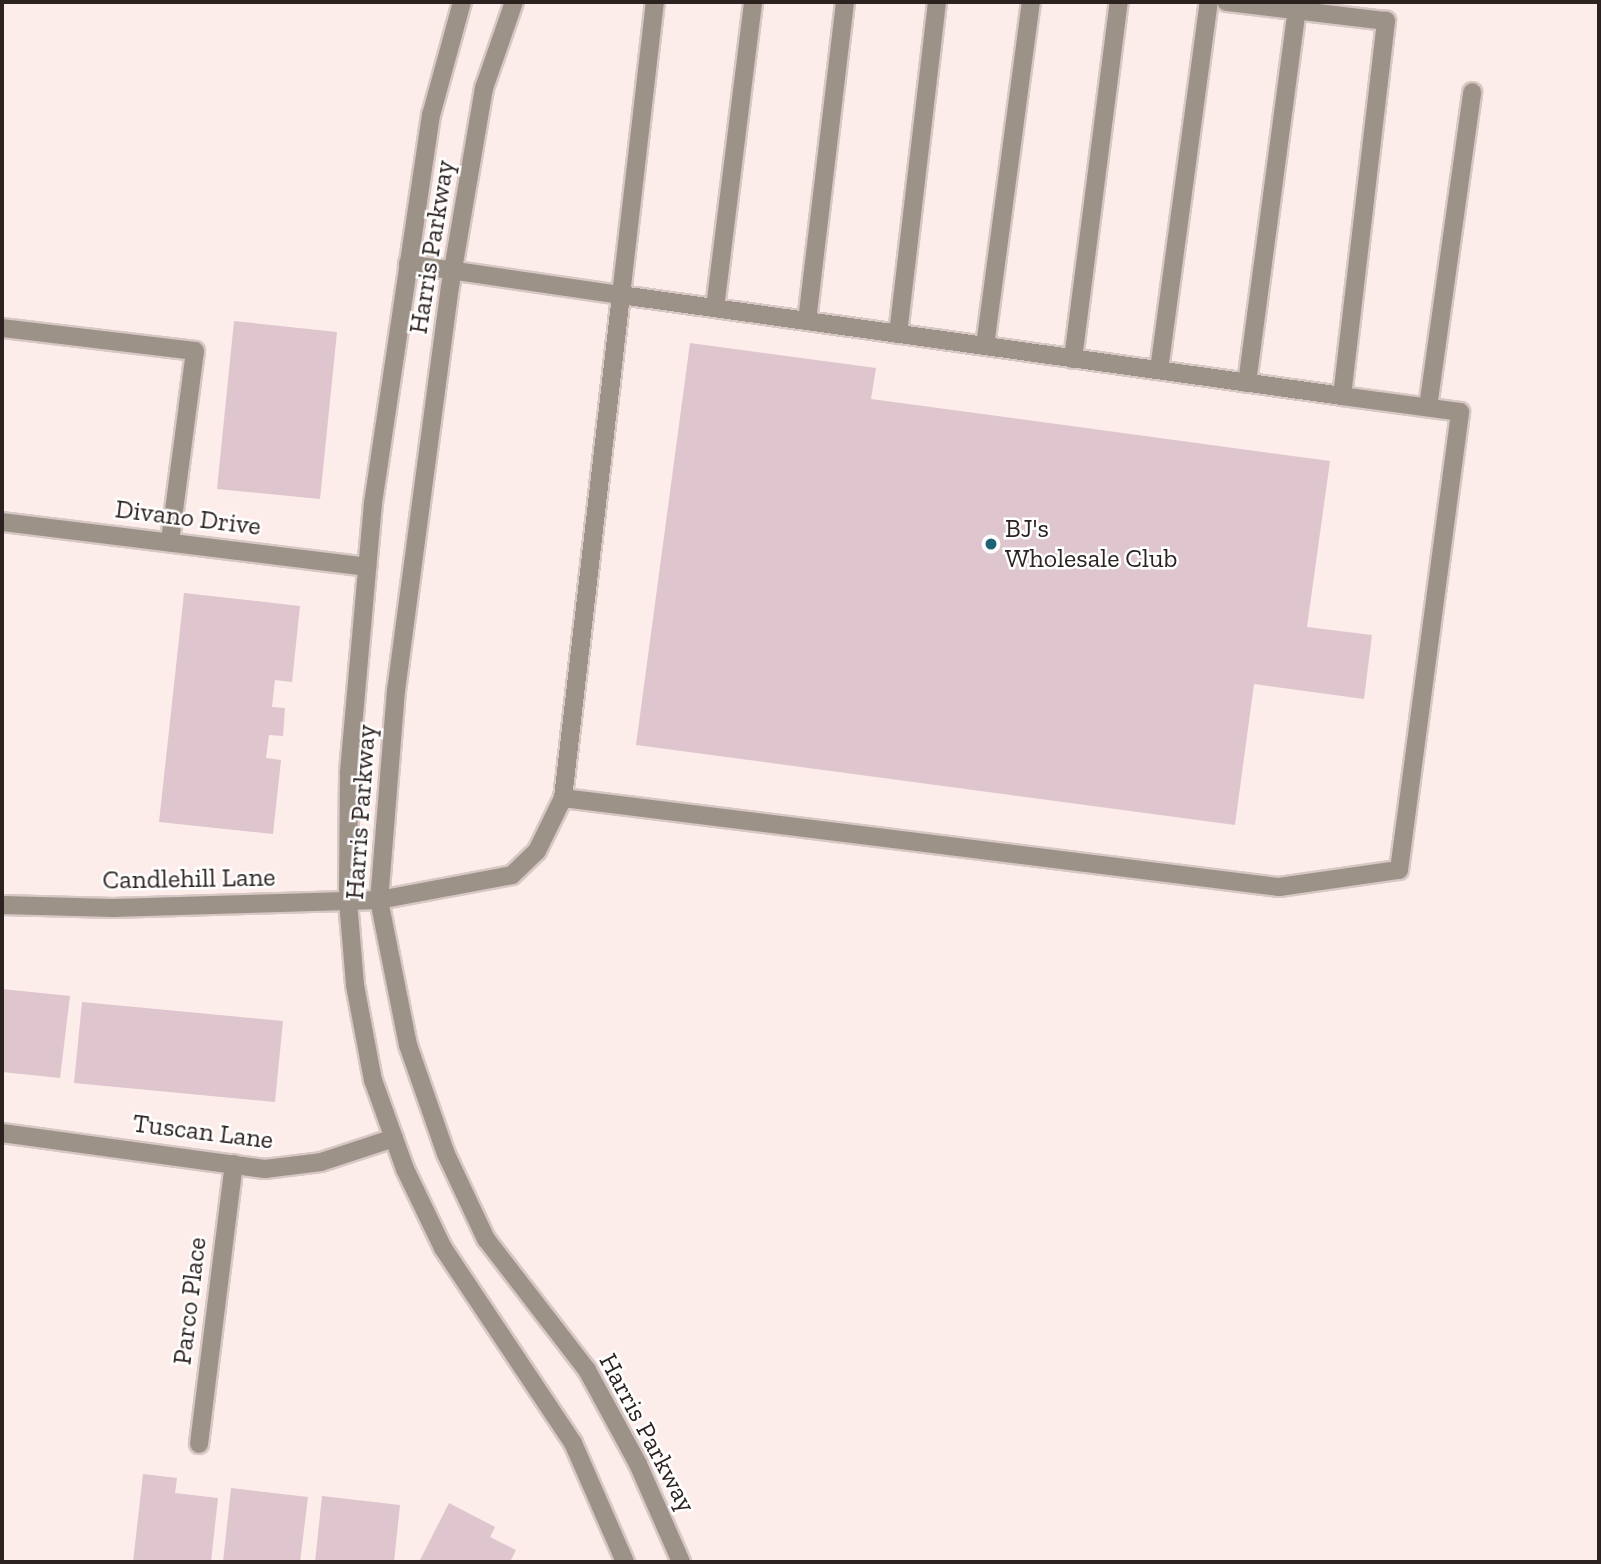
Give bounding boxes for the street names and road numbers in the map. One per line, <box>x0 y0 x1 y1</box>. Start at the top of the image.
street label: Harris Parkway <box>403 158 461 336</box>
street label: Divano Drive <box>113 494 263 542</box>
street label: Harris Parkway <box>339 724 383 900</box>
street label: Candlehill Lane <box>102 862 276 896</box>
street label: Tuscan Lane <box>131 1108 275 1156</box>
street label: Parco Place <box>167 1236 213 1366</box>
street label: Harris Parkway <box>592 1348 702 1518</box>

